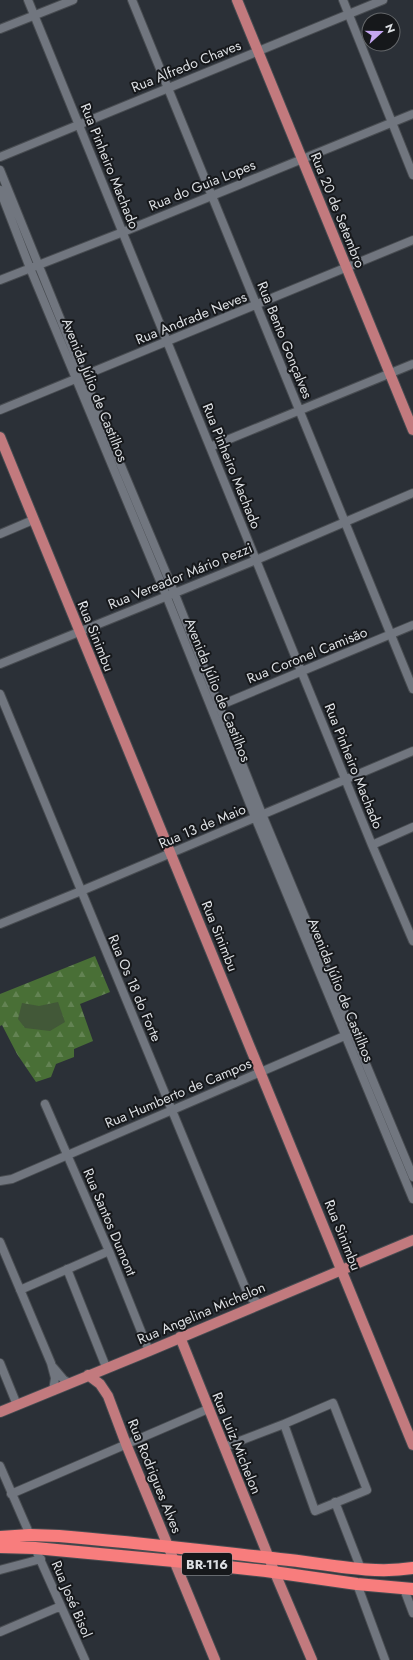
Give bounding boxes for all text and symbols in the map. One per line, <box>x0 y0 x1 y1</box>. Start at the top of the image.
north arrow <box>361 12 401 52</box>
text: N <box>381 21 399 35</box>
street label: Rua Alfredo Chaves <box>128 35 244 97</box>
street label: Rua Pinheiro Machado <box>76 100 144 232</box>
street label: Rua 20 de Setembro <box>306 149 370 271</box>
street label: Rua do Guia Lopes <box>146 154 259 216</box>
street label: Rua Bento Gonçalves <box>252 278 318 402</box>
street label: Rua Andrade Neves <box>132 286 250 349</box>
street label: Avenida Júlio de Castilhos <box>57 315 133 465</box>
street label: Rua Pinheiro Machado <box>198 400 266 532</box>
street label: Rua Vereador Mário Pezzi <box>105 538 255 614</box>
street label: Rua Sinimbu <box>73 598 119 674</box>
street label: Avenida Júlio de Castilhos <box>180 615 256 765</box>
street label: Rua Coronel Camisão <box>244 622 371 688</box>
street label: Rua Pinheiro Machado <box>320 700 388 832</box>
street label: Rua 13 de Maio <box>155 798 249 853</box>
street label: Rua Sinimbu <box>197 898 243 974</box>
street label: Avenida Júlio de Castilhos <box>303 915 379 1065</box>
street label: Rua Os 18 do Forte <box>103 931 167 1045</box>
street label: Rua Humberto de Campos <box>102 1053 255 1133</box>
street label: Rua Santos Dumont <box>78 1165 142 1279</box>
street label: Rua Sinimbu <box>320 1197 366 1273</box>
street label: Rua Angelina Michelon <box>134 1277 268 1349</box>
street label: Rua Luiz Michelon <box>207 1389 267 1497</box>
street label: Rua Rodrigues Alves <box>123 1416 187 1536</box>
road number: BR-116 <box>182 1553 232 1575</box>
street label: Rua José Bisol <box>47 1557 97 1641</box>

